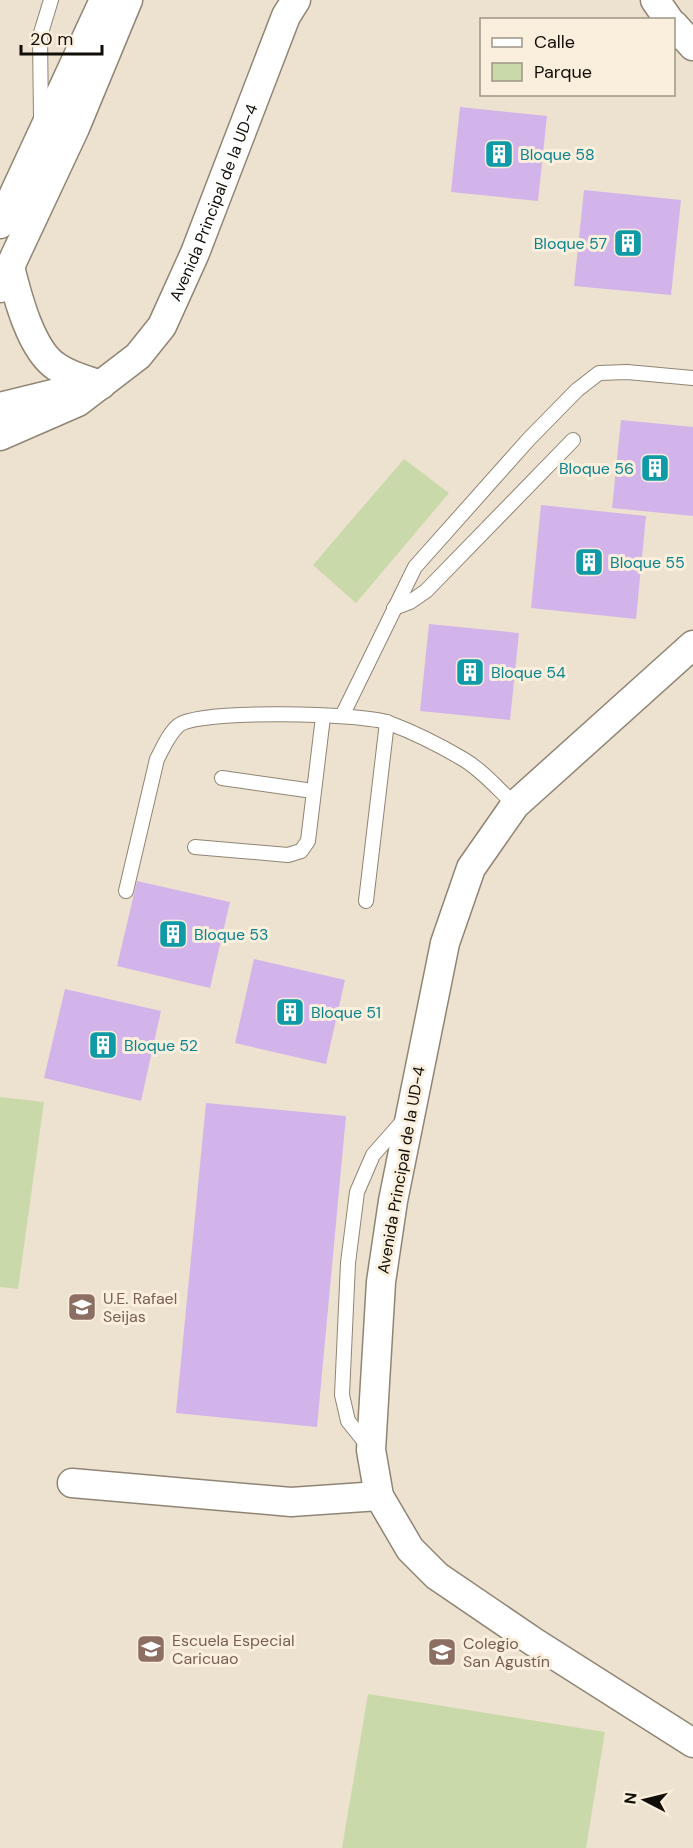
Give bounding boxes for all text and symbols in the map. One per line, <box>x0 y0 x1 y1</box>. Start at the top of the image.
scale bar <box>21 18 102 56</box>
legend <box>480 18 675 96</box>
text: 20 m <box>30 27 73 51</box>
text: Calle <box>534 30 575 54</box>
text: Parque <box>534 60 592 84</box>
street label: Avenida Principal de la UD-4 <box>164 100 262 304</box>
building icon: Bloque 58 <box>483 138 515 170</box>
place label: Bloque 58 <box>520 144 595 165</box>
building icon: Bloque 57 <box>612 227 644 259</box>
place label: Bloque 57 <box>534 233 607 254</box>
building icon: Bloque 56 <box>639 452 671 484</box>
place label: Bloque 56 <box>559 458 634 479</box>
building icon: Bloque 55 <box>573 546 605 578</box>
place label: Bloque 55 <box>610 552 685 573</box>
building icon: Bloque 54 <box>454 656 486 688</box>
place label: Bloque 54 <box>491 662 566 683</box>
building icon: Bloque 53 <box>157 918 189 950</box>
place label: Bloque 53 <box>194 924 268 945</box>
building icon: Bloque 51 <box>274 996 306 1028</box>
place label: Bloque 51 <box>311 1002 381 1023</box>
building icon: Bloque 52 <box>87 1029 119 1061</box>
place label: Bloque 52 <box>124 1035 198 1056</box>
street label: Avenida Principal de la UD-4 <box>372 1064 430 1275</box>
place label: U.E. Rafael Seijas <box>103 1288 177 1327</box>
school or university icon: U.E. Rafael Seijas <box>66 1291 98 1323</box>
place label: Escuela Especial Caricuao <box>172 1630 294 1669</box>
school or university icon: Escuela Especial Caricuao <box>135 1633 167 1665</box>
place label: Colegio San Agustín <box>463 1633 550 1672</box>
school or university icon: Colegio San Agustín <box>426 1636 458 1668</box>
north arrow <box>615 1770 675 1830</box>
text: N <box>619 1791 642 1805</box>

